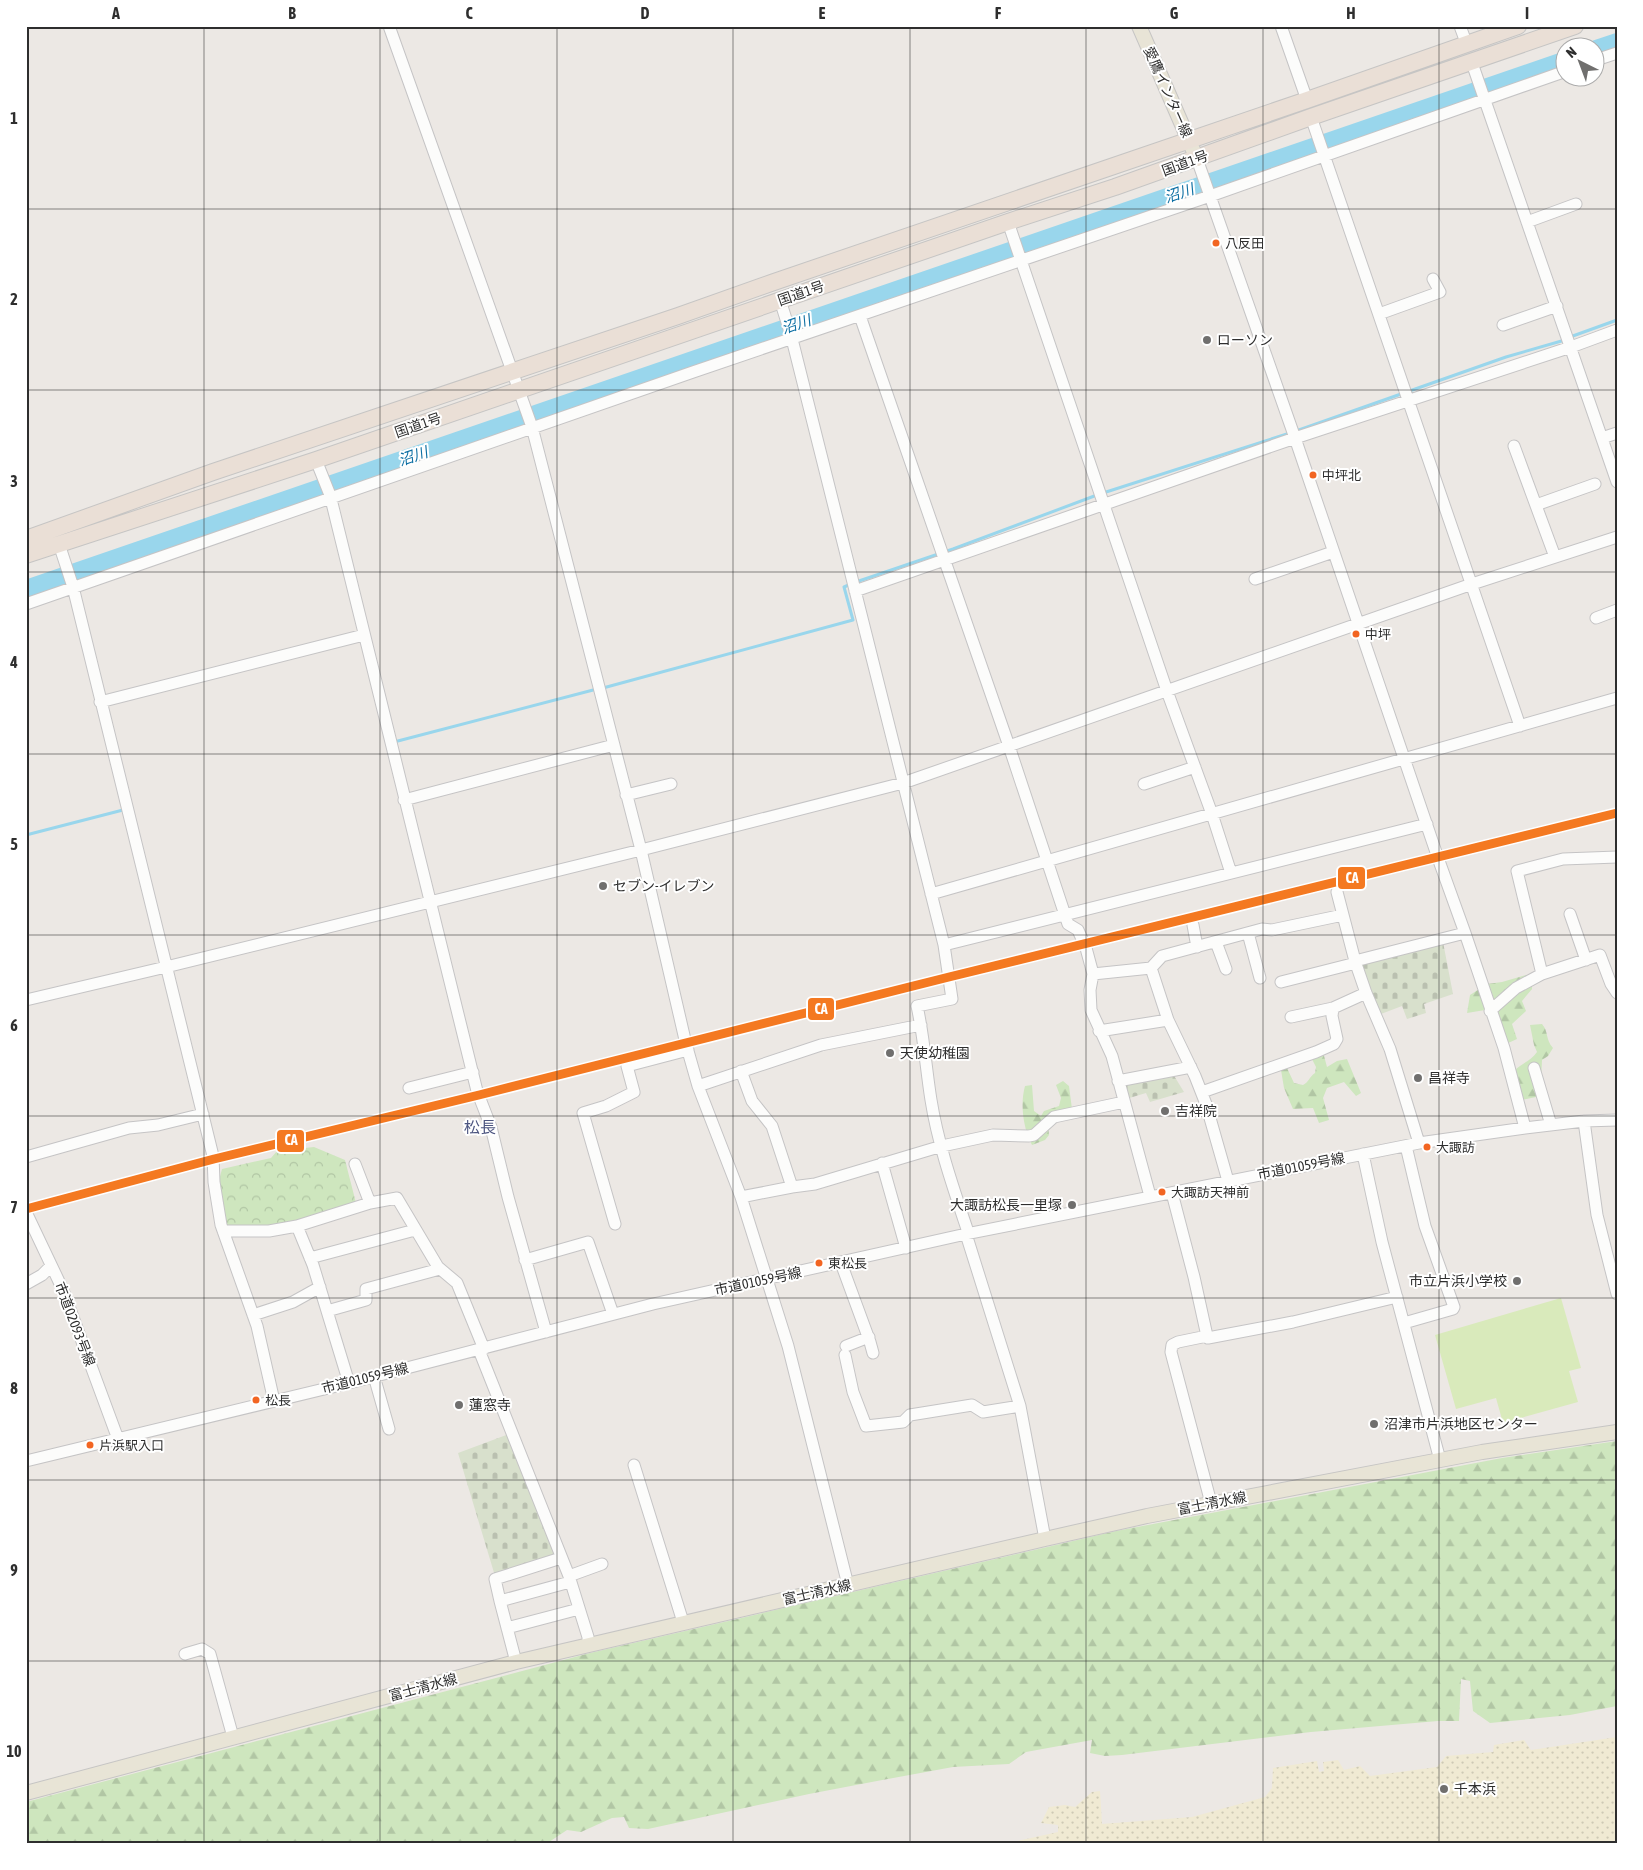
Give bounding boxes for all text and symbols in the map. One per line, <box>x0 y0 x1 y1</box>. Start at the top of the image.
text: A <box>111 4 120 22</box>
text: B <box>288 4 296 22</box>
text: C <box>465 4 473 22</box>
text: D <box>641 4 650 22</box>
text: E <box>819 4 826 22</box>
text: F <box>995 4 1002 22</box>
text: G <box>1170 4 1179 22</box>
text: H <box>1346 4 1356 22</box>
text: I <box>1525 4 1529 22</box>
north arrow <box>1556 38 1606 88</box>
street label: 愛鷹インター線 <box>1141 44 1195 140</box>
text: N <box>1563 44 1580 61</box>
text: 1 <box>10 109 18 127</box>
street label: 国道1号 <box>1159 147 1211 179</box>
water label: 沼川 <box>1162 179 1198 206</box>
place label: 八反田 <box>1225 236 1264 251</box>
marker: 八反田 <box>1211 238 1221 248</box>
street label: 国道1号 <box>775 278 827 308</box>
text: 2 <box>10 290 18 308</box>
water label: 沼川 <box>779 310 815 337</box>
place label: ローソン <box>1217 332 1273 348</box>
marker: ローソン <box>1201 334 1213 346</box>
street label: 国道1号 <box>392 410 444 440</box>
water label: 沼川 <box>396 442 432 469</box>
place label: 中坪北 <box>1322 468 1361 483</box>
marker: 中坪北 <box>1308 470 1318 480</box>
text: 3 <box>10 472 18 490</box>
place label: 中坪 <box>1365 627 1391 642</box>
marker: 中坪 <box>1351 629 1361 639</box>
text: 4 <box>9 653 18 671</box>
text: 5 <box>10 835 18 853</box>
line badge: CA <box>1337 866 1366 890</box>
text: CA <box>1345 870 1359 886</box>
place label: セブン-イレブン <box>613 878 715 894</box>
marker: セブン-イレブン <box>597 880 609 892</box>
line badge: CA <box>807 997 835 1021</box>
text: CA <box>814 1001 828 1017</box>
text: 6 <box>10 1016 18 1034</box>
place label: 天使幼稚園 <box>900 1045 970 1061</box>
marker: 天使幼稚園 <box>884 1047 896 1059</box>
place label: 昌祥寺 <box>1428 1070 1470 1086</box>
marker: 昌祥寺 <box>1412 1072 1424 1084</box>
place label: 吉祥院 <box>1175 1103 1217 1119</box>
marker: 吉祥院 <box>1159 1105 1171 1117</box>
district label: 松長 <box>464 1118 496 1136</box>
line badge: CA <box>276 1129 305 1153</box>
text: CA <box>284 1132 298 1148</box>
place label: 大諏訪 <box>1436 1140 1475 1155</box>
marker: 大諏訪 <box>1422 1142 1432 1152</box>
street label: 市道01059号線 <box>1256 1150 1346 1182</box>
place label: 大諏訪天神前 <box>1171 1185 1249 1200</box>
marker: 大諏訪天神前 <box>1157 1187 1167 1197</box>
place label: 大諏訪松長一里塚 <box>950 1197 1062 1213</box>
text: 7 <box>10 1198 18 1216</box>
marker: 大諏訪松長一里塚 <box>1066 1199 1078 1211</box>
place label: 東松長 <box>828 1256 867 1271</box>
marker: 東松長 <box>814 1258 824 1268</box>
street label: 市道01059号線 <box>713 1264 803 1298</box>
place label: 市立片浜小学校 <box>1409 1273 1507 1289</box>
marker: 市立片浜小学校 <box>1511 1275 1523 1287</box>
street label: 市道02093号線 <box>52 1280 98 1368</box>
street label: 市道01059号線 <box>320 1359 410 1397</box>
text: 8 <box>10 1379 18 1397</box>
place label: 松長 <box>265 1393 291 1408</box>
marker: 松長 <box>251 1395 261 1405</box>
place label: 蓮窓寺 <box>469 1397 511 1413</box>
marker: 蓮窓寺 <box>453 1399 465 1411</box>
place label: 沼津市片浜地区センター <box>1384 1416 1538 1432</box>
marker: 沼津市片浜地区センター <box>1368 1418 1380 1430</box>
place label: 片浜駅入口 <box>99 1438 164 1453</box>
marker: 片浜駅入口 <box>85 1440 95 1450</box>
street label: 富士清水線 <box>1176 1488 1248 1518</box>
text: 9 <box>10 1561 18 1579</box>
street label: 富士清水線 <box>781 1576 853 1608</box>
street label: 富士清水線 <box>387 1670 459 1704</box>
text: 10 <box>6 1742 22 1760</box>
place label: 千本浜 <box>1454 1781 1496 1797</box>
marker: 千本浜 <box>1438 1783 1450 1795</box>

